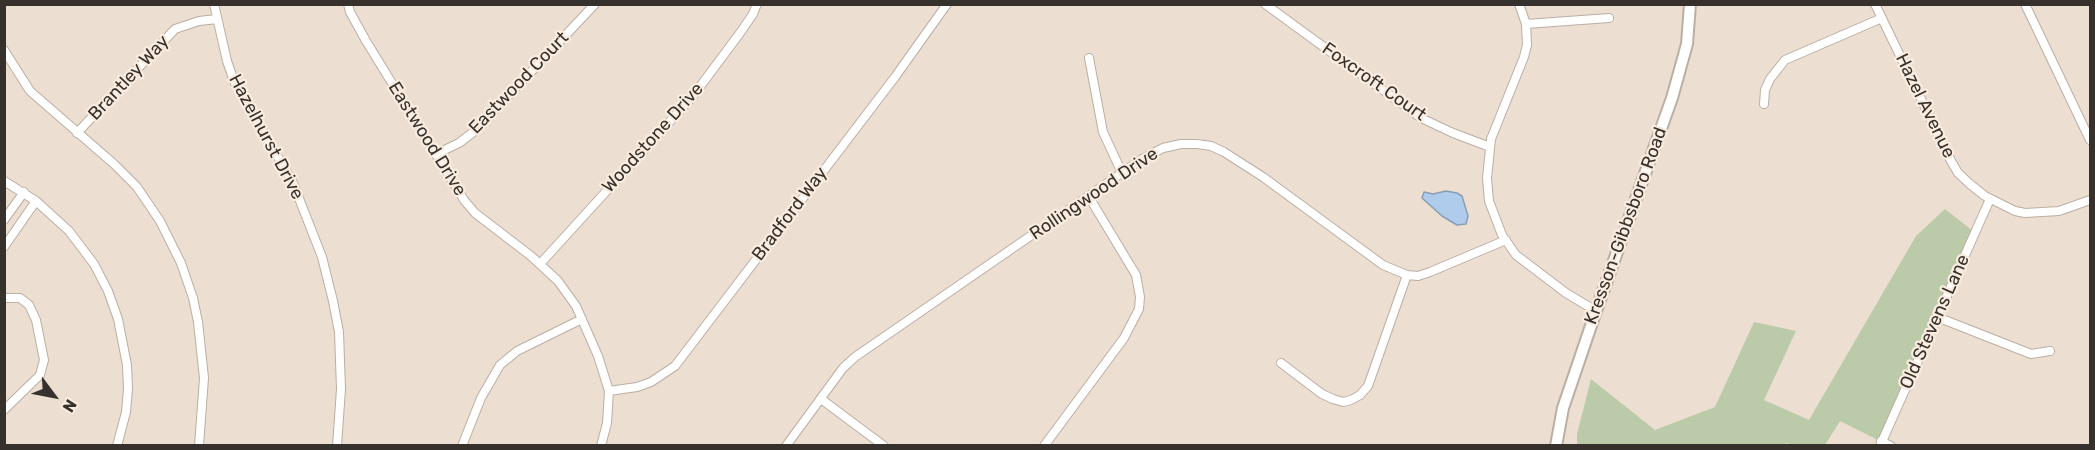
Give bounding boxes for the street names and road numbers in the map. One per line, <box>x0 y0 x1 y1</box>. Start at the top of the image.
street label: Eastwood Court <box>465 27 573 139</box>
street label: Brantley Way <box>84 31 174 125</box>
street label: Foxcroft Court <box>1318 38 1430 126</box>
street label: Hazel Avenue <box>1890 50 1960 162</box>
street label: Hazelhurst Drive <box>224 71 308 203</box>
street label: Eastwood Drive <box>383 78 471 200</box>
street label: Woodstone Drive <box>598 79 708 197</box>
street label: Kresson-Gibbsboro Road <box>1580 124 1672 328</box>
street label: Rollingwood Drive <box>1026 143 1162 245</box>
street label: Bradford Way <box>748 163 832 265</box>
street label: Old Stevens Lane <box>1896 251 1974 393</box>

